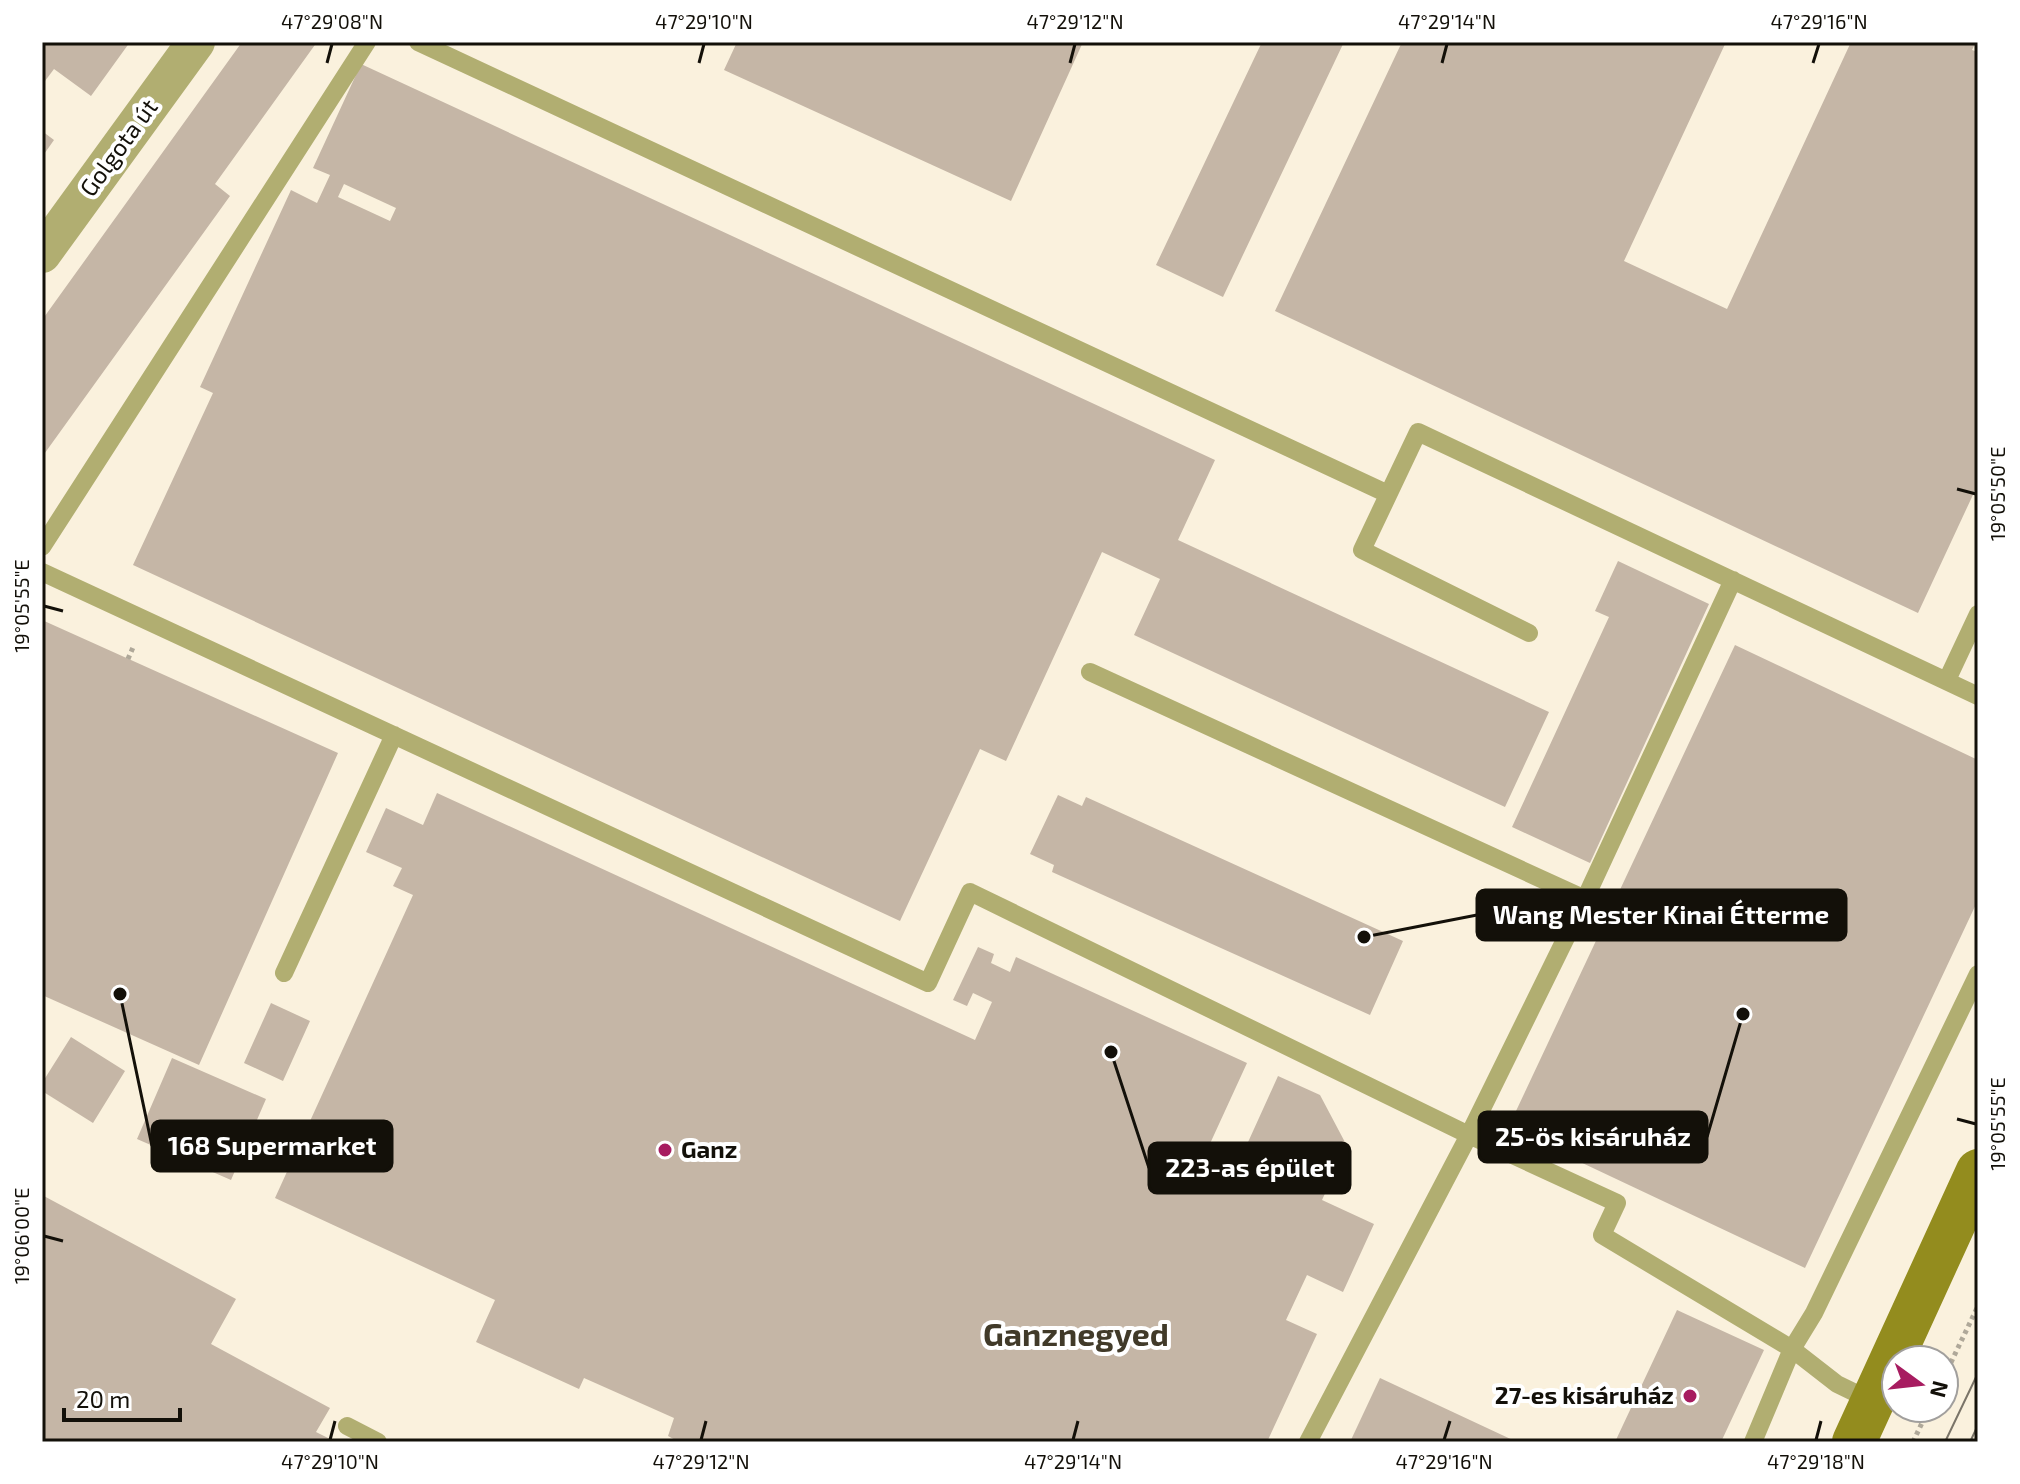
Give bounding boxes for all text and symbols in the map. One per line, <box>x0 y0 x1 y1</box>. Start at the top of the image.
text: 47°29'08"N <box>281 9 383 33</box>
text: 47°29'10"N <box>655 9 753 33</box>
text: 47°29'12"N <box>1026 9 1124 33</box>
text: 47°29'14"N <box>1398 9 1496 33</box>
text: 47°29'16"N <box>1770 9 1868 33</box>
street label: Golgota út <box>73 93 163 201</box>
text: 19°05'50"E <box>1985 447 2009 541</box>
text: 19°05'55"E <box>9 559 33 653</box>
callout: Wang Mester Kinai Étterme <box>1477 890 1846 940</box>
text: Wang Mester Kinai Étterme <box>1493 898 1829 929</box>
text: 19°05'55"E <box>1985 1077 2009 1171</box>
callout: 25-ös kisáruház <box>1479 1112 1707 1162</box>
text: 25-ös kisáruház <box>1495 1120 1691 1151</box>
callout: 168 Supermarket <box>152 1121 392 1171</box>
text: 168 Supermarket <box>168 1129 377 1160</box>
place label: Ganz <box>681 1134 737 1163</box>
marker: Ganz <box>656 1141 674 1159</box>
callout: 223-as épület <box>1149 1143 1350 1193</box>
text: 223-as épület <box>1165 1151 1335 1182</box>
text: 19°06'00"E <box>9 1188 33 1284</box>
district label: Ganznegyed <box>983 1314 1169 1353</box>
north arrow <box>1880 1344 1960 1424</box>
scale bar <box>64 1372 180 1422</box>
text: N <box>1926 1378 1955 1400</box>
place label: 27-es kisáruház <box>1495 1380 1674 1409</box>
text: 20 m <box>76 1384 130 1413</box>
marker: 27-es kisáruház <box>1681 1387 1699 1405</box>
text: 47°29'10"N <box>281 1449 379 1473</box>
text: 47°29'12"N <box>652 1449 750 1473</box>
text: 47°29'14"N <box>1024 1449 1122 1473</box>
text: 47°29'16"N <box>1395 1449 1493 1473</box>
text: 47°29'18"N <box>1767 1449 1865 1473</box>

